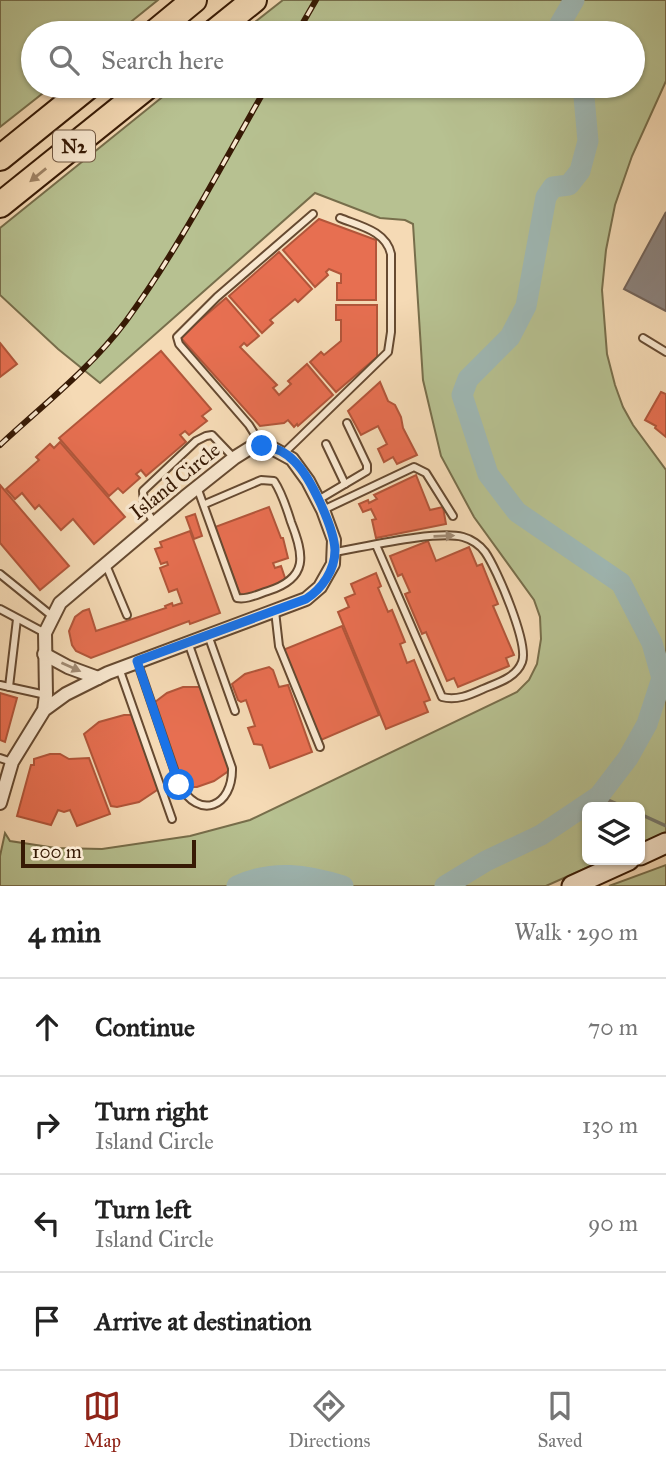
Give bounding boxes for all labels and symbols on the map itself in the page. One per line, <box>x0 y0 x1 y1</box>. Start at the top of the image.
road number: N2 <box>53 130 95 162</box>
one-way arrow <box>29 167 46 182</box>
route end <box>246 430 277 461</box>
street label: Island Circle <box>125 437 226 525</box>
one-way arrow <box>433 530 455 541</box>
one-way arrow <box>60 662 81 673</box>
route start <box>163 769 194 800</box>
scale bar <box>21 837 196 869</box>

